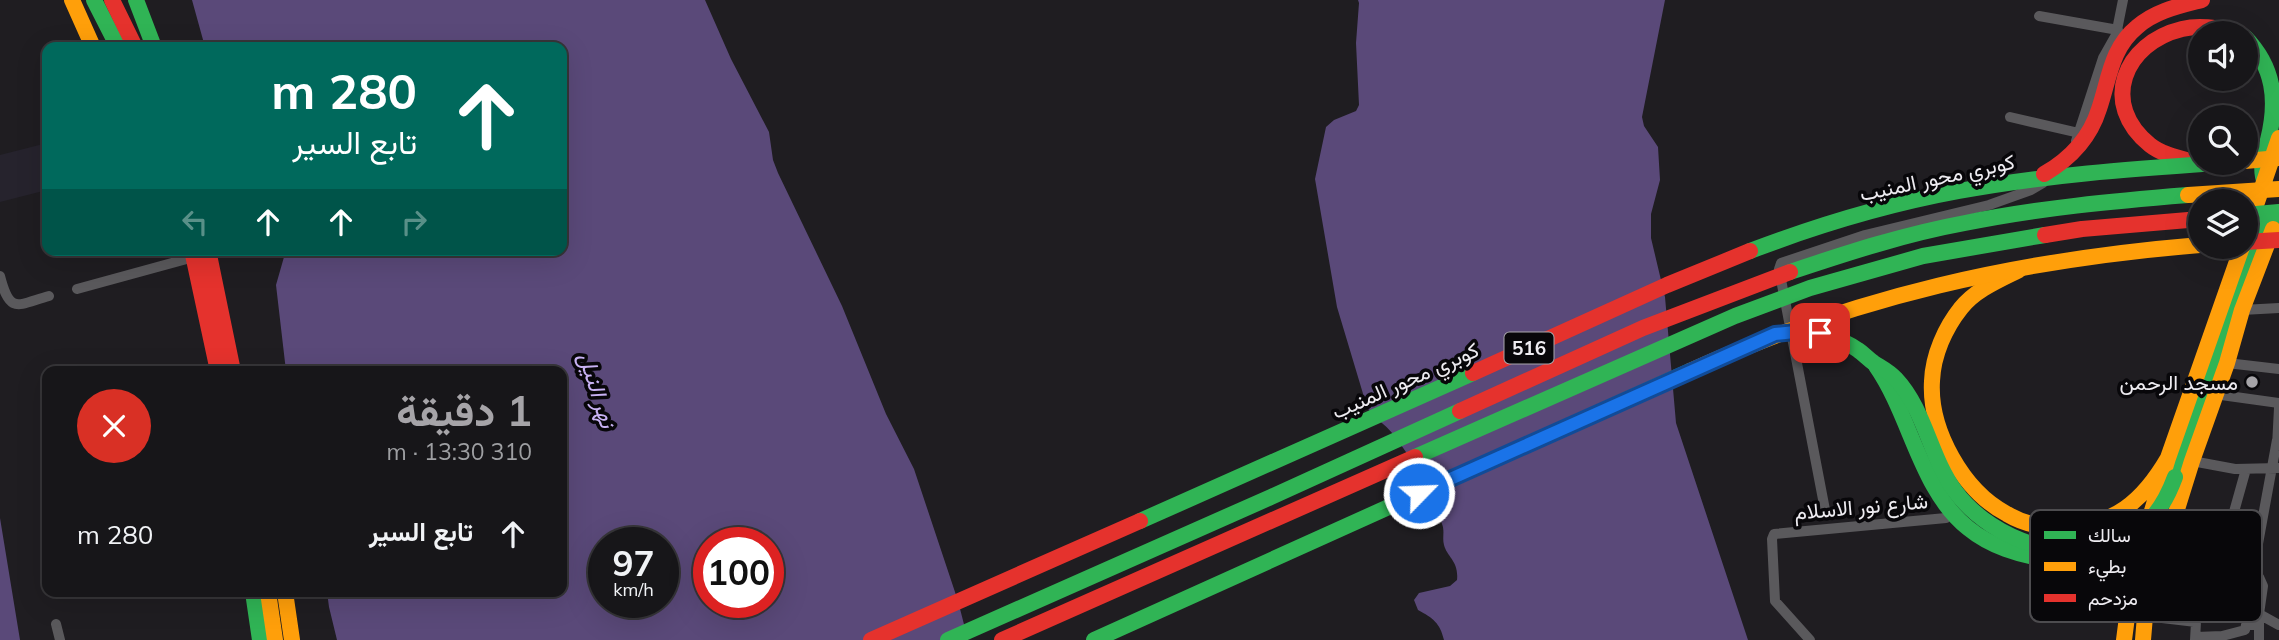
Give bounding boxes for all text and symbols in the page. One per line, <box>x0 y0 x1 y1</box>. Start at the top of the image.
map controls <box>2188 21 2258 259</box>
button: sound <box>2188 21 2258 91</box>
text: 280 m <box>271 60 417 121</box>
icon: ahead <box>441 70 532 161</box>
button: search <box>2188 105 2258 175</box>
text: تابع السير <box>292 122 417 162</box>
street label: كوبري محور المنيب <box>1857 148 2018 211</box>
button: layers <box>2188 189 2258 259</box>
icon: left <box>176 203 214 241</box>
icon: ahead <box>249 203 287 241</box>
icon: ahead <box>322 203 360 241</box>
icon: right <box>395 203 433 241</box>
pin <box>1790 303 1850 363</box>
icon: arrive <box>1801 314 1839 352</box>
road number: 516 <box>1504 332 1554 364</box>
street label: كوبري محور المنيب <box>1328 336 1484 429</box>
water label: نهر النيل <box>572 349 624 433</box>
place label: مسجد الرحمن <box>2119 369 2238 396</box>
marker: مسجد الرحمن <box>2244 374 2260 390</box>
text: 1 دقيقة <box>396 384 532 437</box>
button: close <box>77 389 151 463</box>
text: 310 m · 13:30 <box>387 437 532 466</box>
position arrow <box>1382 456 1456 530</box>
street label: شارع نور الاسلام <box>1793 487 1929 527</box>
legend <box>2030 510 2262 622</box>
text: تابع السير <box>369 515 473 548</box>
icon: ahead <box>494 515 532 553</box>
text: 280 m <box>77 518 153 551</box>
text: سالك <box>2088 523 2131 547</box>
speed limit sign: 100 <box>693 527 784 618</box>
text: 97 <box>612 541 655 585</box>
text: بطيء <box>2088 554 2126 582</box>
text: km/h <box>613 578 654 601</box>
text: مزدحم <box>2088 586 2138 611</box>

